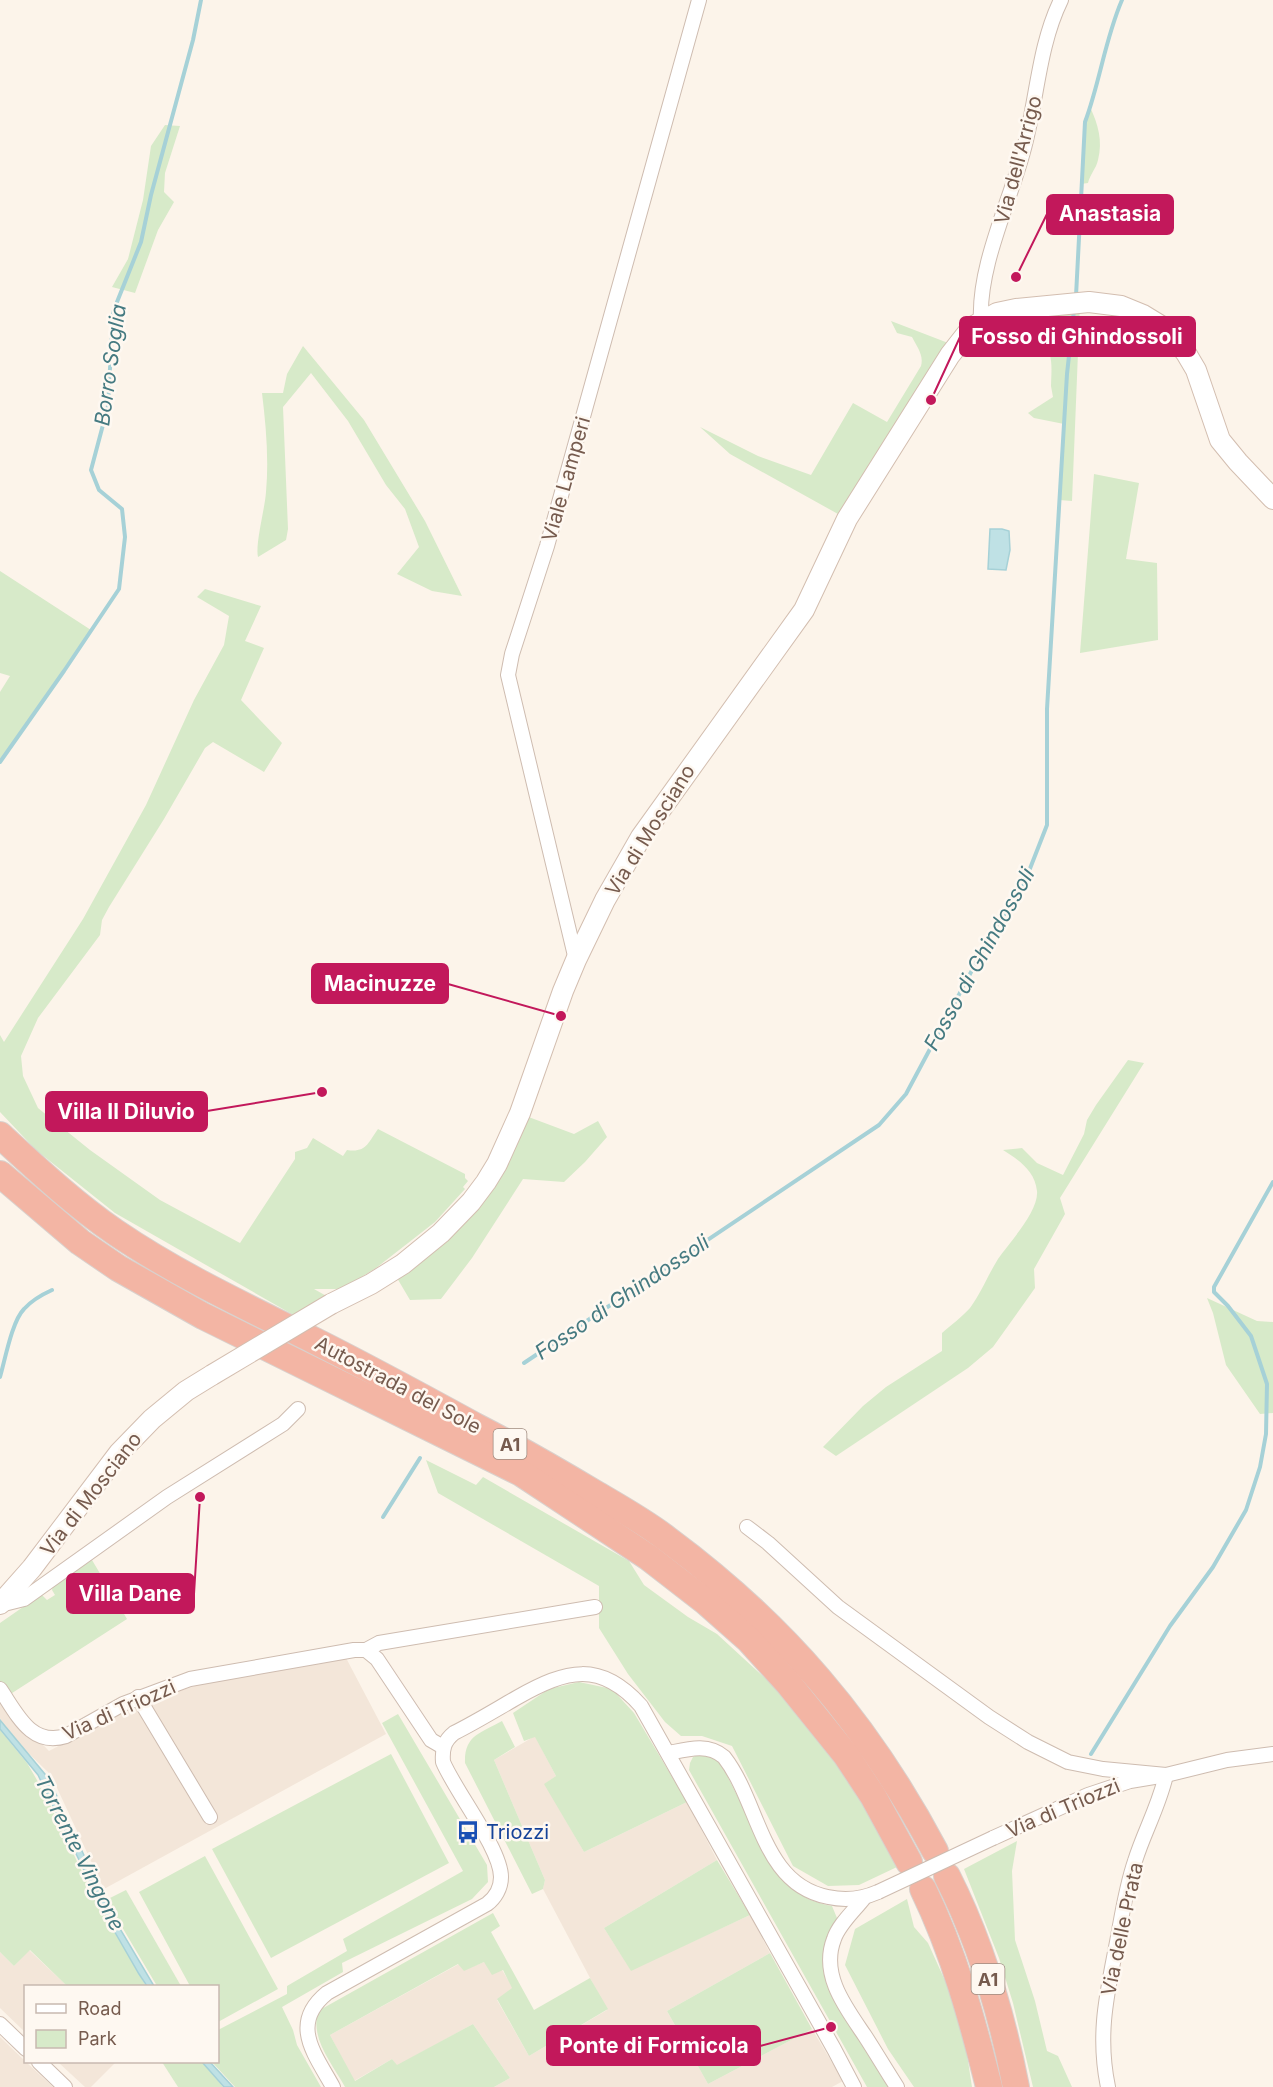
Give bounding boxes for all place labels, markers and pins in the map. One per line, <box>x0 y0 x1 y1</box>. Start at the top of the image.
callout: Anastasia <box>1047 195 1173 234</box>
callout: Fosso di Ghindossoli <box>960 317 1195 356</box>
callout: Macinuzze <box>312 964 448 1003</box>
callout: Villa Il Diluvio <box>46 1092 207 1131</box>
callout: Villa Dane <box>67 1574 194 1613</box>
bus stop icon: Triozzi <box>455 1819 481 1845</box>
place label: Triozzi <box>486 1820 549 1844</box>
callout: Ponte di Formicola <box>547 2026 760 2065</box>

